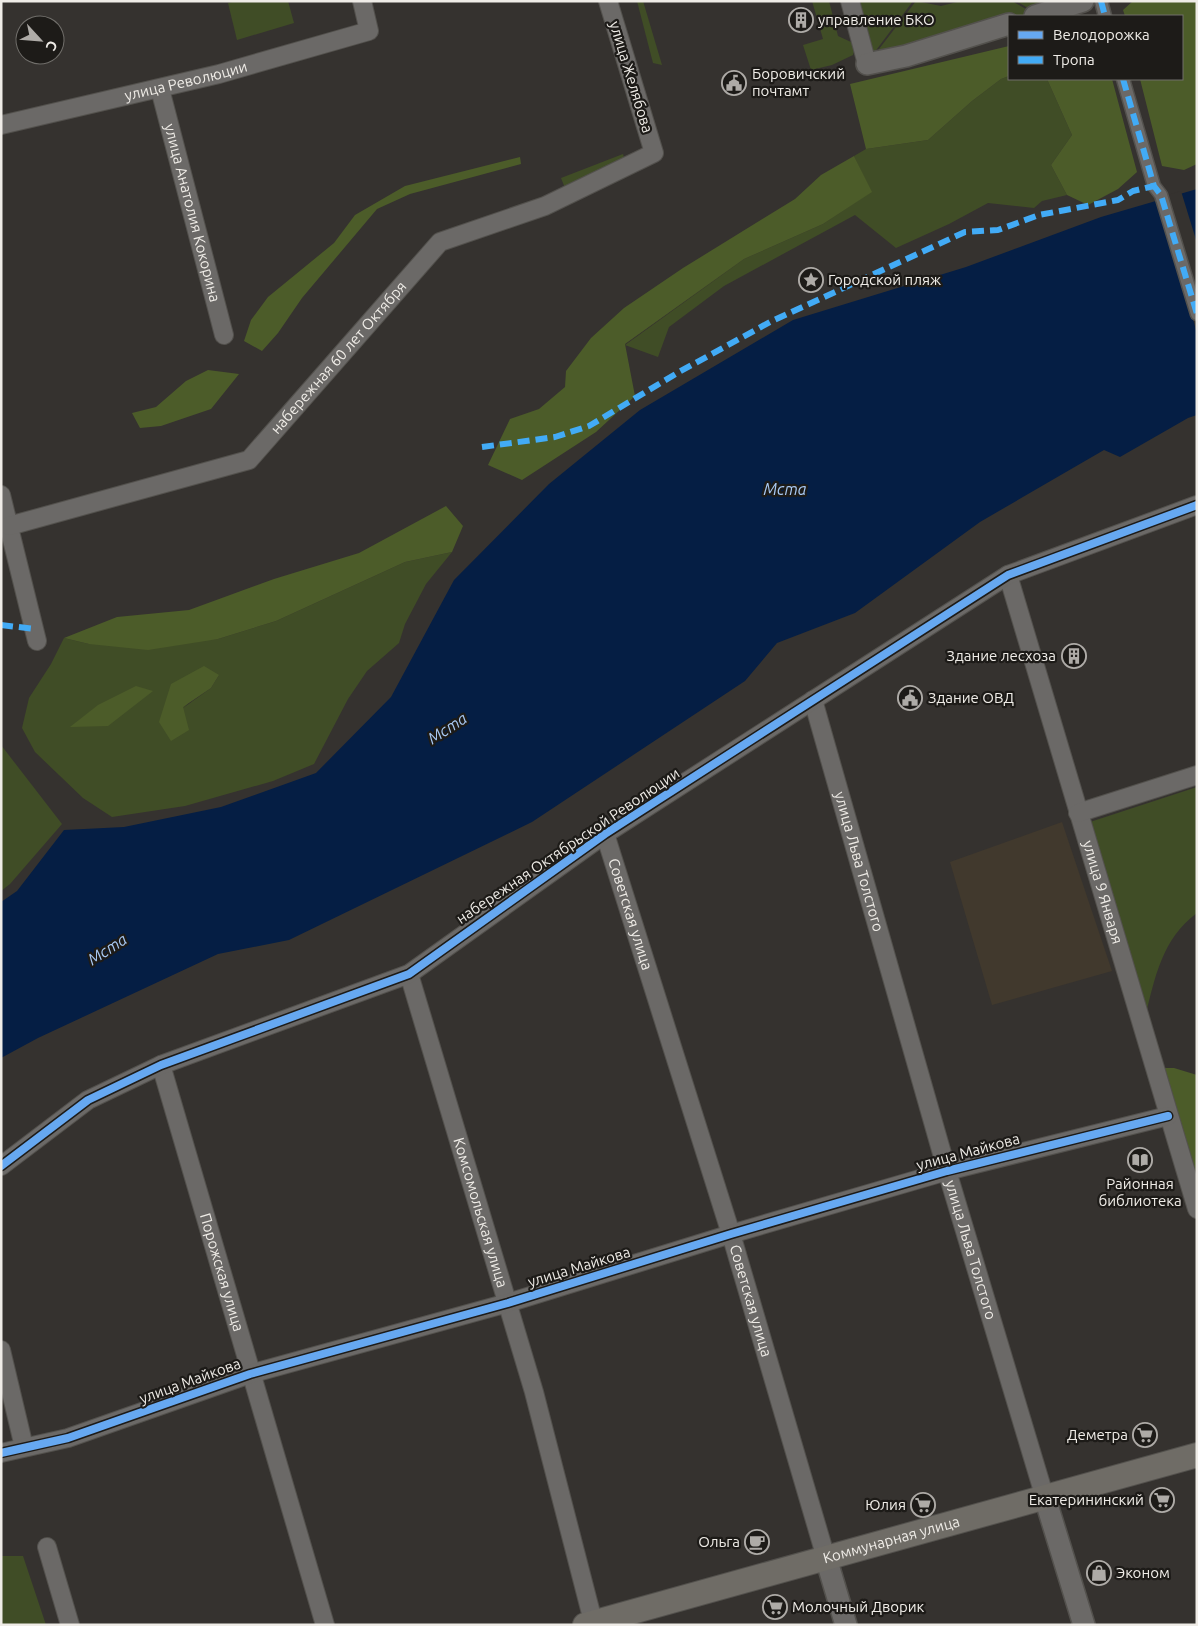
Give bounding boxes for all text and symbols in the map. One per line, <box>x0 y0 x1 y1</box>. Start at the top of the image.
building icon: управление БКО <box>788 7 814 33</box>
place label: управление БКО <box>818 11 935 28</box>
north arrow <box>15 15 65 65</box>
legend <box>1008 15 1183 80</box>
street label: улица Желябова <box>606 19 657 135</box>
text: Велодорожка <box>1053 26 1150 43</box>
text: С <box>43 38 61 53</box>
text: Тропа <box>1053 51 1095 68</box>
street label: улица Революции <box>123 57 249 104</box>
place label: Боровичский почтамт <box>752 65 845 99</box>
public building icon: Боровичский почтамт <box>721 70 747 96</box>
street label: улица Анатолия Кокорина <box>161 122 224 304</box>
place icon: Городской пляж <box>798 267 824 293</box>
place label: Городской пляж <box>828 271 941 288</box>
street label: набережная 60 лет Октября <box>267 278 410 437</box>
water label: Мста <box>763 480 807 498</box>
building icon: Здание лесхоза <box>1061 643 1087 669</box>
place label: Здание лесхоза <box>947 647 1056 664</box>
public building icon: Здание ОВД <box>897 685 923 711</box>
place label: Здание ОВД <box>928 689 1014 706</box>
water label: Мста <box>424 709 470 747</box>
street label: набережная Октябрьской Революции <box>453 764 683 927</box>
street label: улица Льва Толстого <box>831 789 887 933</box>
street label: улица 9 Января <box>1080 838 1127 946</box>
street label: Советская улица <box>605 856 656 972</box>
water label: Мста <box>84 930 130 968</box>
street label: улица Майкова <box>914 1130 1021 1173</box>
street label: Комсомольская улица <box>450 1135 511 1289</box>
library icon: Районная библиотека <box>1127 1147 1153 1173</box>
place label: Районная библиотека <box>1098 1175 1182 1209</box>
street label: улица Льва Толстого <box>942 1178 1000 1321</box>
street label: Порожская улица <box>197 1211 248 1333</box>
street label: улица Майкова <box>526 1243 632 1290</box>
street label: Советская улица <box>727 1243 776 1359</box>
street label: улица Майкова <box>137 1354 243 1407</box>
supermarket icon: Деметра <box>1132 1422 1158 1448</box>
place label: Деметра <box>1067 1426 1128 1443</box>
supermarket icon: Екатерининский <box>1149 1487 1175 1513</box>
place label: Екатерининский <box>1029 1491 1144 1508</box>
supermarket icon: Юлия <box>910 1492 936 1518</box>
place label: Юлия <box>865 1496 906 1513</box>
street label: Коммунарная улица <box>821 1512 962 1566</box>
cafe icon: Ольга <box>744 1529 770 1555</box>
place label: Ольга <box>698 1533 740 1550</box>
shop icon: Эконом <box>1086 1560 1112 1586</box>
place label: Эконом <box>1116 1564 1170 1581</box>
supermarket icon: Молочный Дворик <box>762 1594 788 1620</box>
place label: Молочный Дворик <box>792 1598 925 1615</box>

